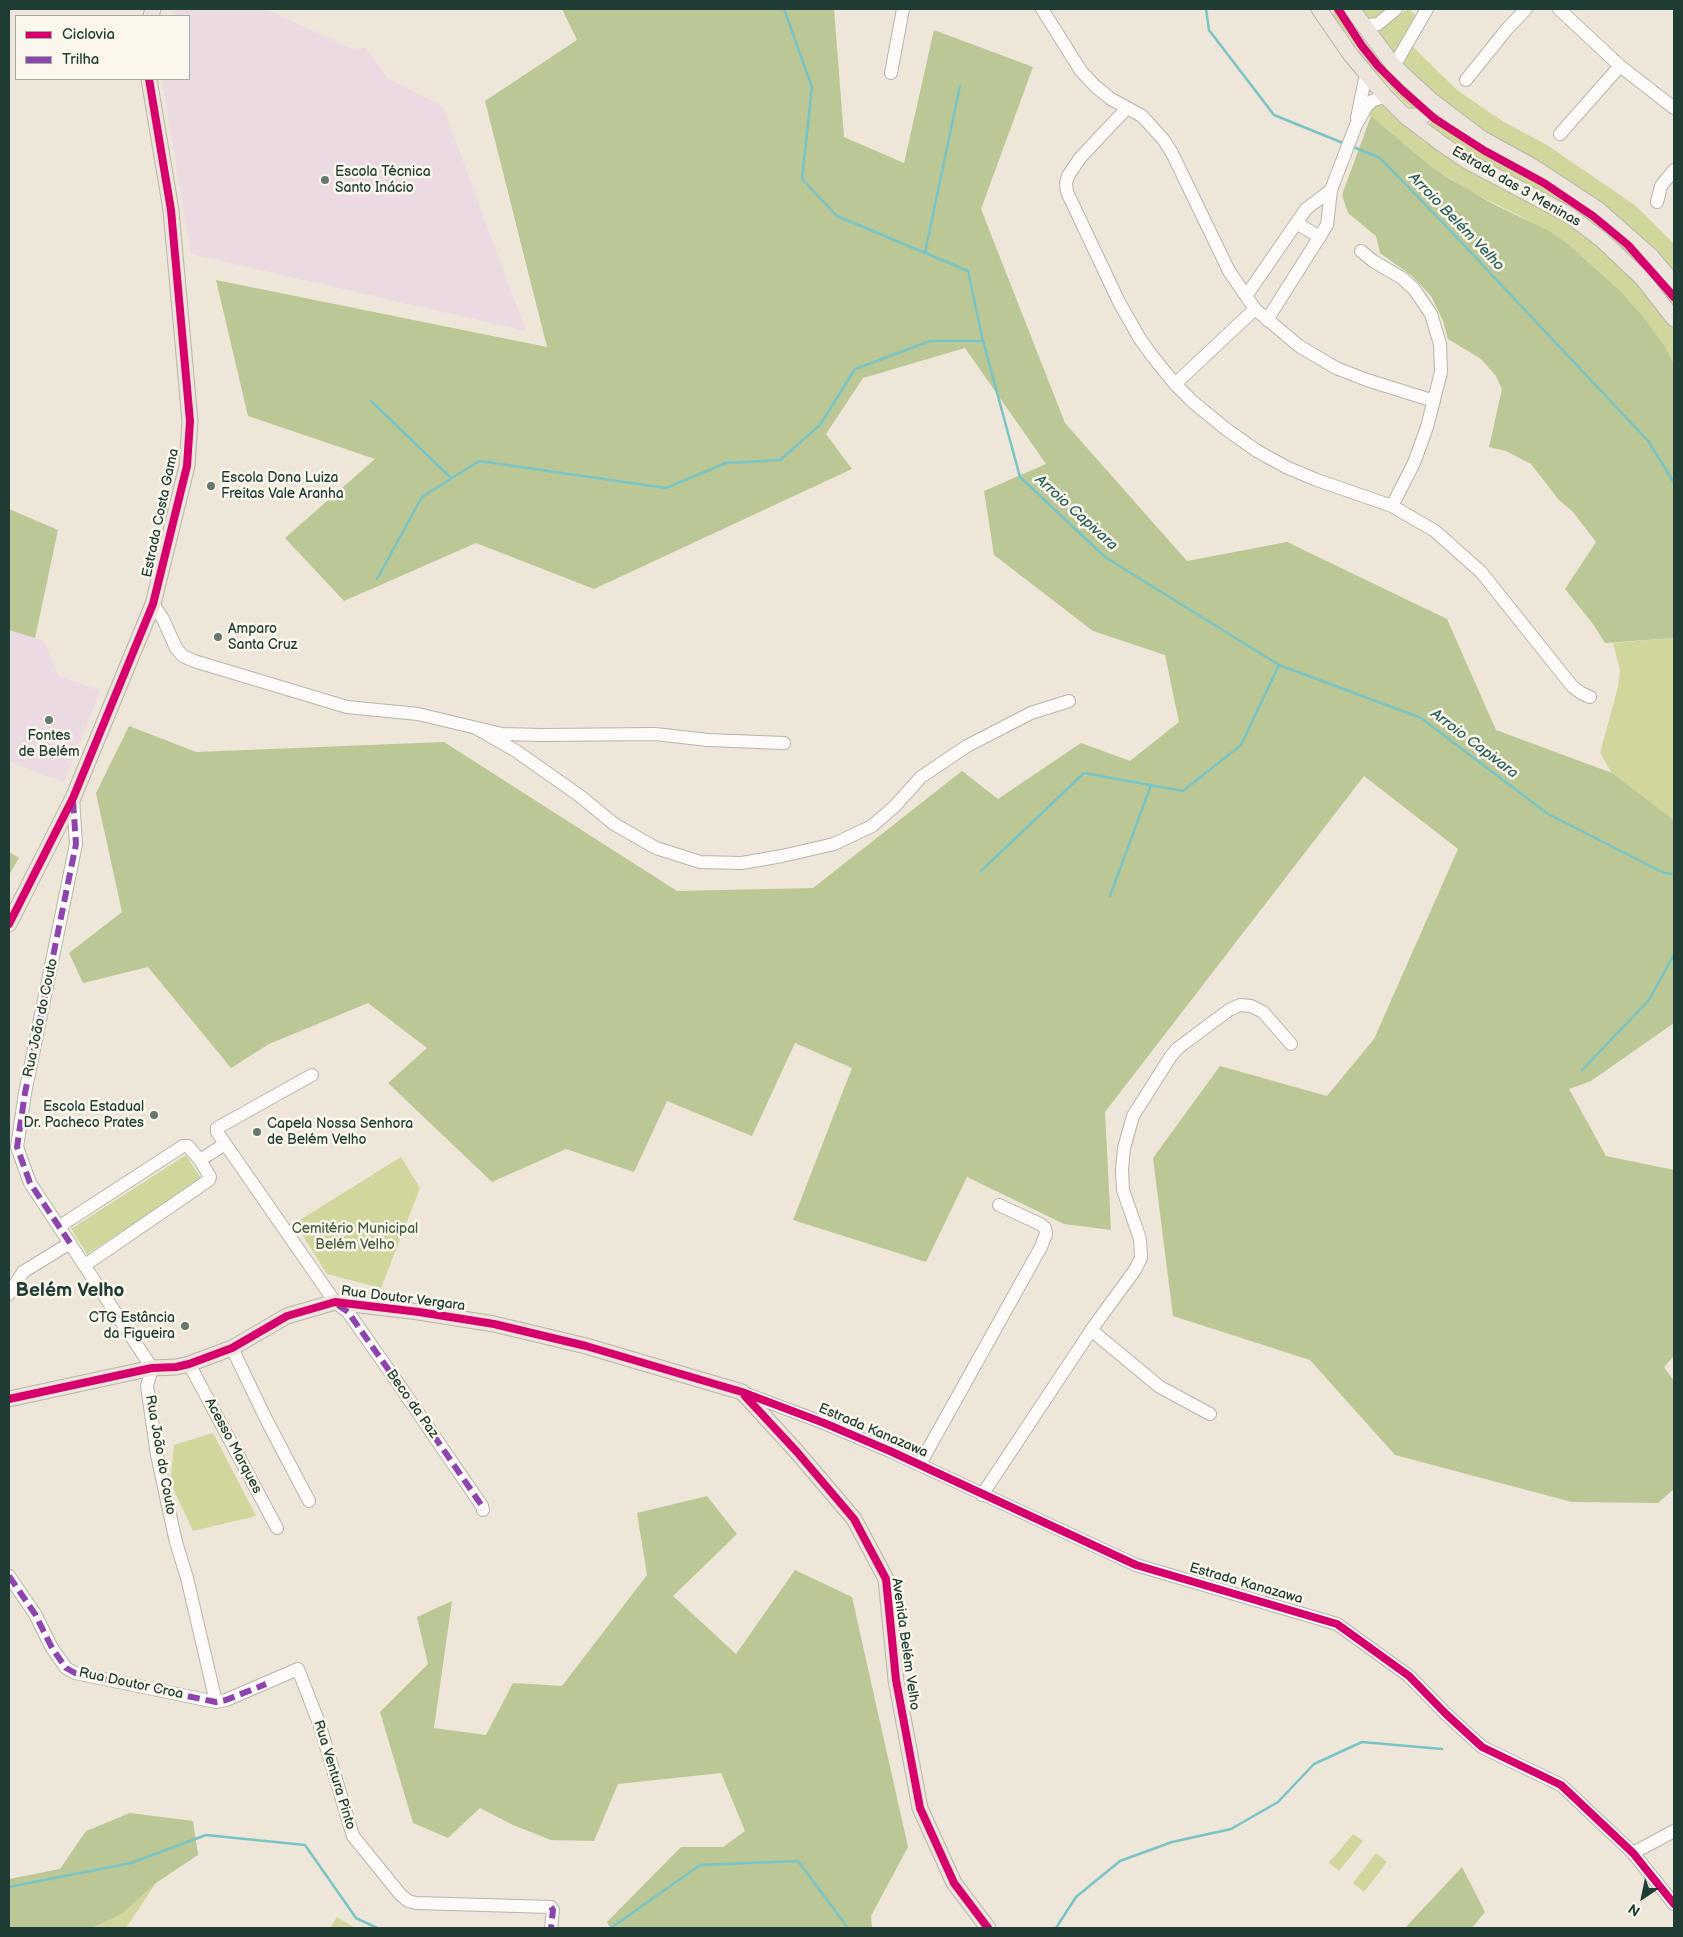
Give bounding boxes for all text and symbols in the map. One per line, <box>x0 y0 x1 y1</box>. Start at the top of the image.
legend <box>15 15 190 80</box>
text: Ciclovia <box>62 25 115 44</box>
text: Trilha <box>62 50 99 69</box>
street label: Estrada das 3 Meninas <box>1448 143 1584 231</box>
place label: Escola Técnica Santo Inácio <box>335 164 431 196</box>
water label: Arroio Belém Velho <box>1404 169 1508 275</box>
marker: Escola Técnica Santo Inácio <box>319 174 331 186</box>
street label: Estrada Costa Gama <box>139 447 183 579</box>
place label: Escola Dona Luiza Freitas Vale Aranha <box>221 470 344 502</box>
water label: Arroio Capivara <box>1031 471 1121 555</box>
marker: Escola Dona Luiza Freitas Vale Aranha <box>205 480 217 492</box>
place label: Amparo Santa Cruz <box>228 621 297 654</box>
marker: Amparo Santa Cruz <box>212 631 224 643</box>
water label: Arroio Capivara <box>1427 705 1521 783</box>
marker: Fontes de Belém <box>43 714 55 726</box>
place label: Fontes de Belém <box>18 728 80 760</box>
street label: Rua João do Couto <box>20 957 62 1079</box>
place label: Escola Estadual Dr. Pacheco Prates <box>24 1099 144 1132</box>
marker: Escola Estadual Dr. Pacheco Prates <box>148 1109 160 1121</box>
place label: Capela Nossa Senhora de Belém Velho <box>267 1116 413 1148</box>
marker: Capela Nossa Senhora de Belém Velho <box>251 1126 263 1138</box>
park label: Cemitério Municipal Belém Velho <box>292 1221 418 1254</box>
district label: Belém Velho <box>16 1280 124 1302</box>
street label: Rua Doutor Vergara <box>340 1283 466 1315</box>
place label: CTG Estância da Figueira <box>89 1310 175 1342</box>
marker: CTG Estância da Figueira <box>179 1320 191 1332</box>
street label: Beco da Paz <box>382 1367 442 1441</box>
street label: Rua João do Couto <box>141 1394 179 1516</box>
street label: Acesso Marques <box>201 1395 265 1497</box>
street label: Estrada Kanazawa <box>816 1400 930 1462</box>
street label: Estrada Kanazawa <box>1187 1560 1305 1608</box>
street label: Avenida Belém Velho <box>887 1577 923 1711</box>
street label: Rua Doutor Croa <box>77 1665 185 1703</box>
street label: Rua Ventura Pinto <box>309 1718 359 1832</box>
north arrow <box>1618 1872 1668 1922</box>
text: N <box>1625 1900 1643 1920</box>

